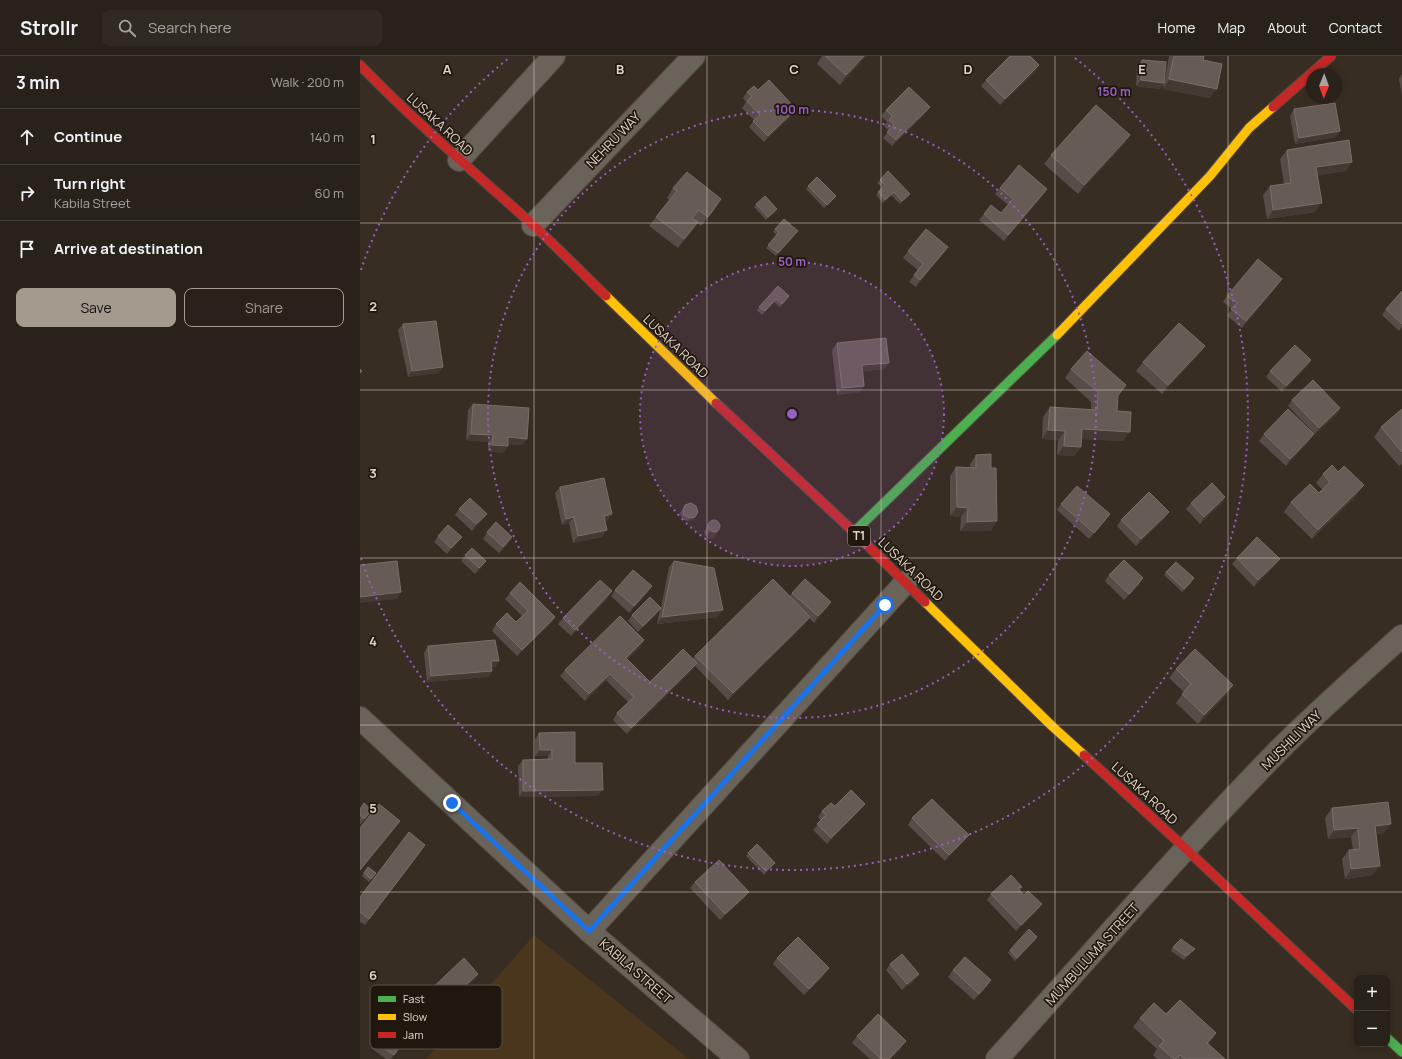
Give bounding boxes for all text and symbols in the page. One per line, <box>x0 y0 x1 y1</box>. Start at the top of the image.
search box <box>102 10 382 46</box>
text: Strollr <box>20 15 78 41</box>
icon: search <box>116 17 138 39</box>
text: Search here <box>148 17 231 38</box>
text: Home <box>1158 18 1195 37</box>
text: Map <box>1217 18 1245 37</box>
text: About <box>1267 18 1307 37</box>
text: Contact <box>1329 18 1382 37</box>
text: A <box>443 60 452 78</box>
text: B <box>616 60 624 78</box>
text: C <box>789 60 799 78</box>
text: D <box>963 60 973 78</box>
text: E <box>1138 60 1146 78</box>
north arrow <box>1306 68 1342 104</box>
text: 3 min <box>16 71 60 94</box>
text: Walk · 200 m <box>271 73 344 91</box>
text: 150 m <box>1097 83 1131 100</box>
street label: LUSAKA ROAD <box>403 89 477 160</box>
text: 100 m <box>775 101 809 118</box>
street label: NEHRU WAY <box>582 108 645 172</box>
icon: ahead <box>16 126 38 148</box>
text: Continue <box>54 126 122 147</box>
text: 140 m <box>310 128 344 146</box>
text: 1 <box>370 130 376 148</box>
text: Turn right <box>54 173 125 194</box>
icon: right <box>16 182 38 204</box>
text: 60 m <box>314 184 344 202</box>
text: Kabila Street <box>54 194 131 212</box>
icon: arrive <box>16 238 38 260</box>
text: Arrive at destination <box>54 238 203 259</box>
text: 50 m <box>778 253 806 270</box>
button: Save <box>16 288 176 327</box>
button: Share <box>184 288 344 327</box>
text: 2 <box>369 297 377 315</box>
street label: LUSAKA ROAD <box>639 310 713 382</box>
centre of rings <box>785 407 799 421</box>
text: 3 <box>369 464 377 482</box>
road number: T1 <box>848 526 870 546</box>
street label: LUSAKA ROAD <box>874 533 948 605</box>
route start <box>876 596 894 614</box>
text: 4 <box>369 632 377 650</box>
street label: MUSHILI WAY <box>1257 706 1325 774</box>
street label: LUSAKA ROAD <box>1108 758 1182 829</box>
route end <box>443 794 461 812</box>
text: 5 <box>369 799 377 817</box>
street label: MUMBULUMA STREET <box>1041 899 1143 1009</box>
street label: KABILA STREET <box>596 934 676 1008</box>
text: 6 <box>369 966 377 984</box>
map controls <box>1354 975 1390 1047</box>
button: + <box>1354 975 1390 1011</box>
legend <box>370 985 502 1049</box>
text: Fast <box>403 991 425 1006</box>
text: Slow <box>403 1009 428 1024</box>
button: − <box>1354 1011 1390 1047</box>
text: Jam <box>403 1027 424 1042</box>

